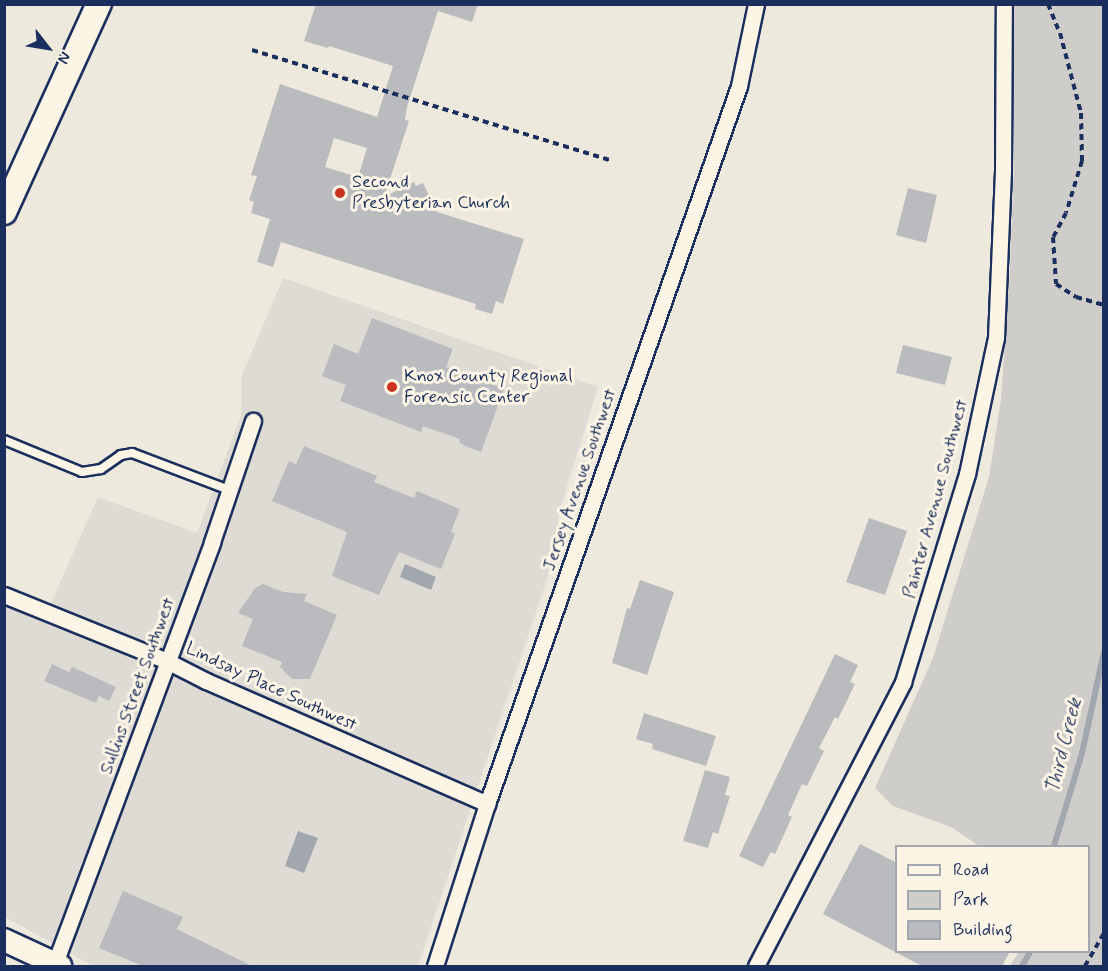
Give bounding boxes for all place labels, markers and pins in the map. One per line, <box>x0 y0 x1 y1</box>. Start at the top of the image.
place label: Second Presbyterian Church <box>352 172 514 214</box>
marker: Second Presbyterian Church <box>333 186 347 200</box>
place label: Knox County Regional Forensic Center <box>404 366 574 409</box>
marker: Knox County Regional Forensic Center <box>385 380 399 394</box>

